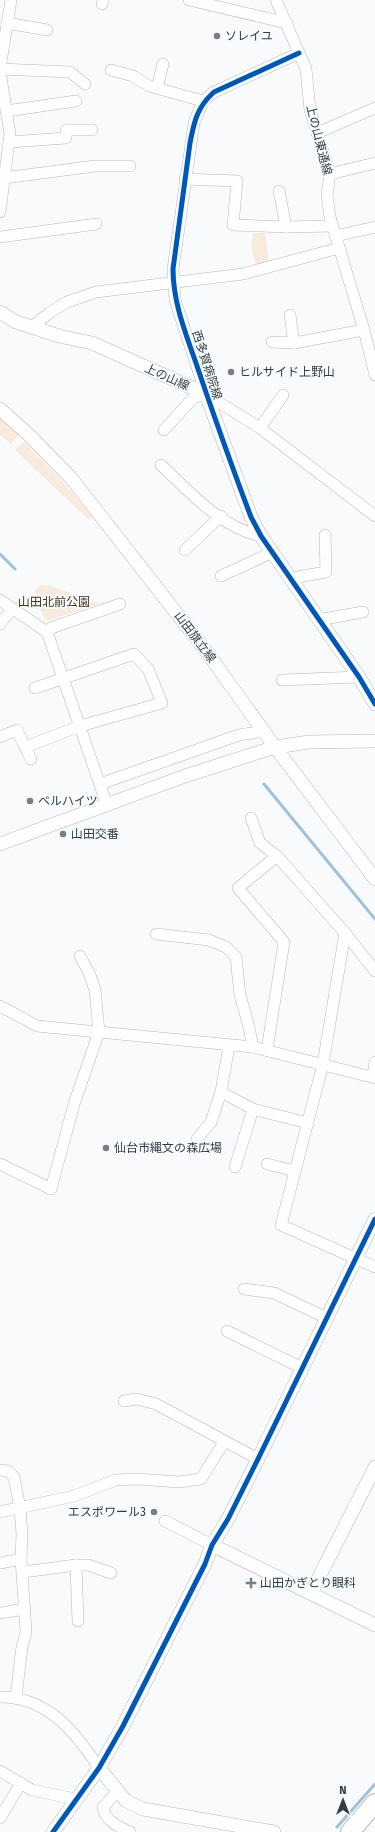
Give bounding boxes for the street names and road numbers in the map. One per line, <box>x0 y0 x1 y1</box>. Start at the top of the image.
street label: 上の山東通線 <box>303 103 335 177</box>
street label: 西多賀病院線 <box>189 329 225 401</box>
street label: 上の山線 <box>142 361 192 393</box>
street label: 山田旗立線 <box>171 609 219 665</box>

